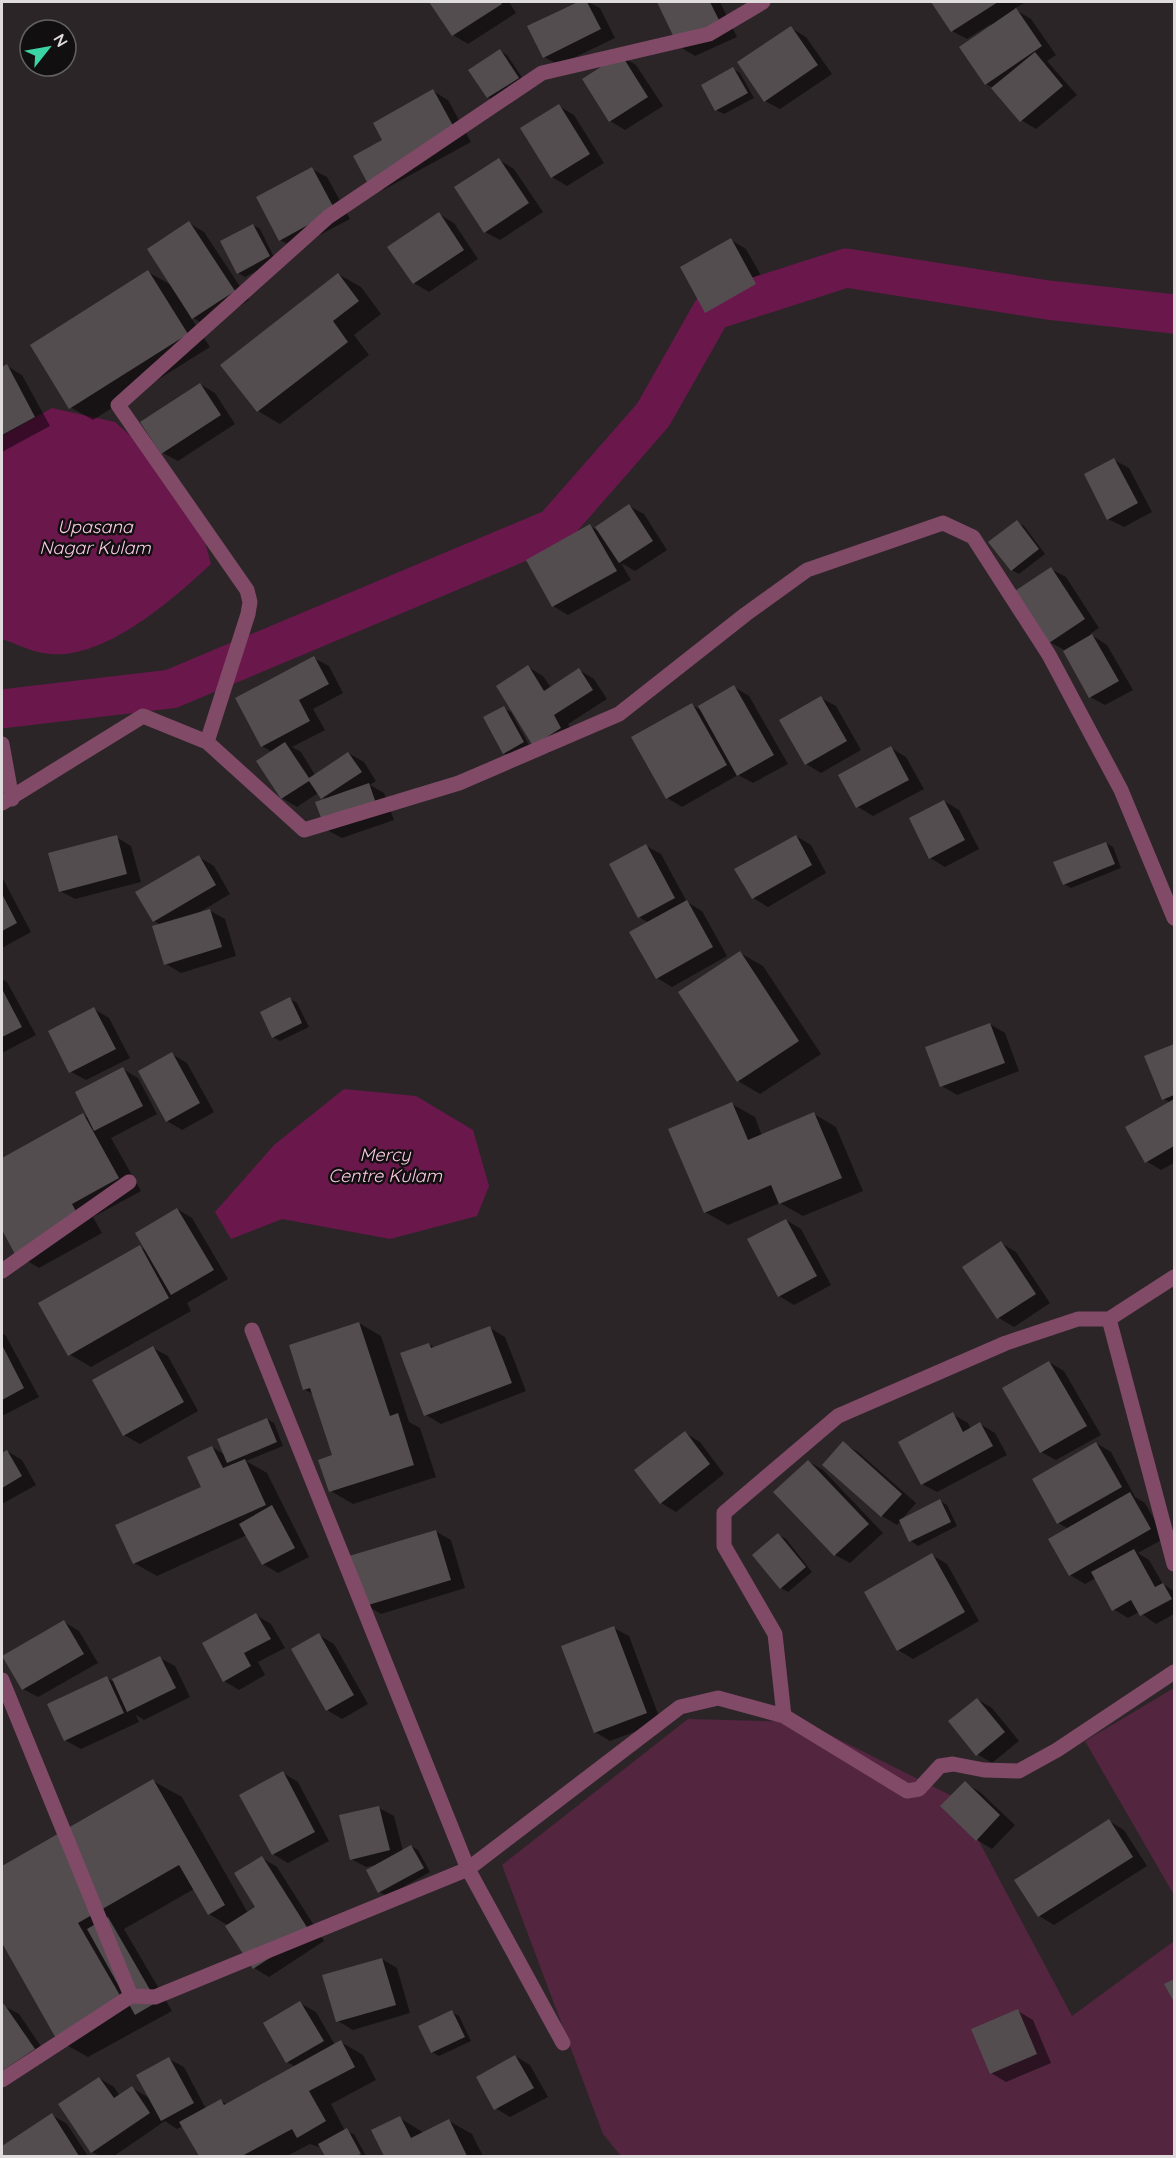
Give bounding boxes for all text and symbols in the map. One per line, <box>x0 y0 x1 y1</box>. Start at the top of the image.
north arrow <box>18 18 78 78</box>
text: N <box>49 30 72 50</box>
water label: Upasana Nagar Kulam <box>39 515 151 559</box>
water label: Mercy Centre Kulam <box>328 1143 442 1187</box>

